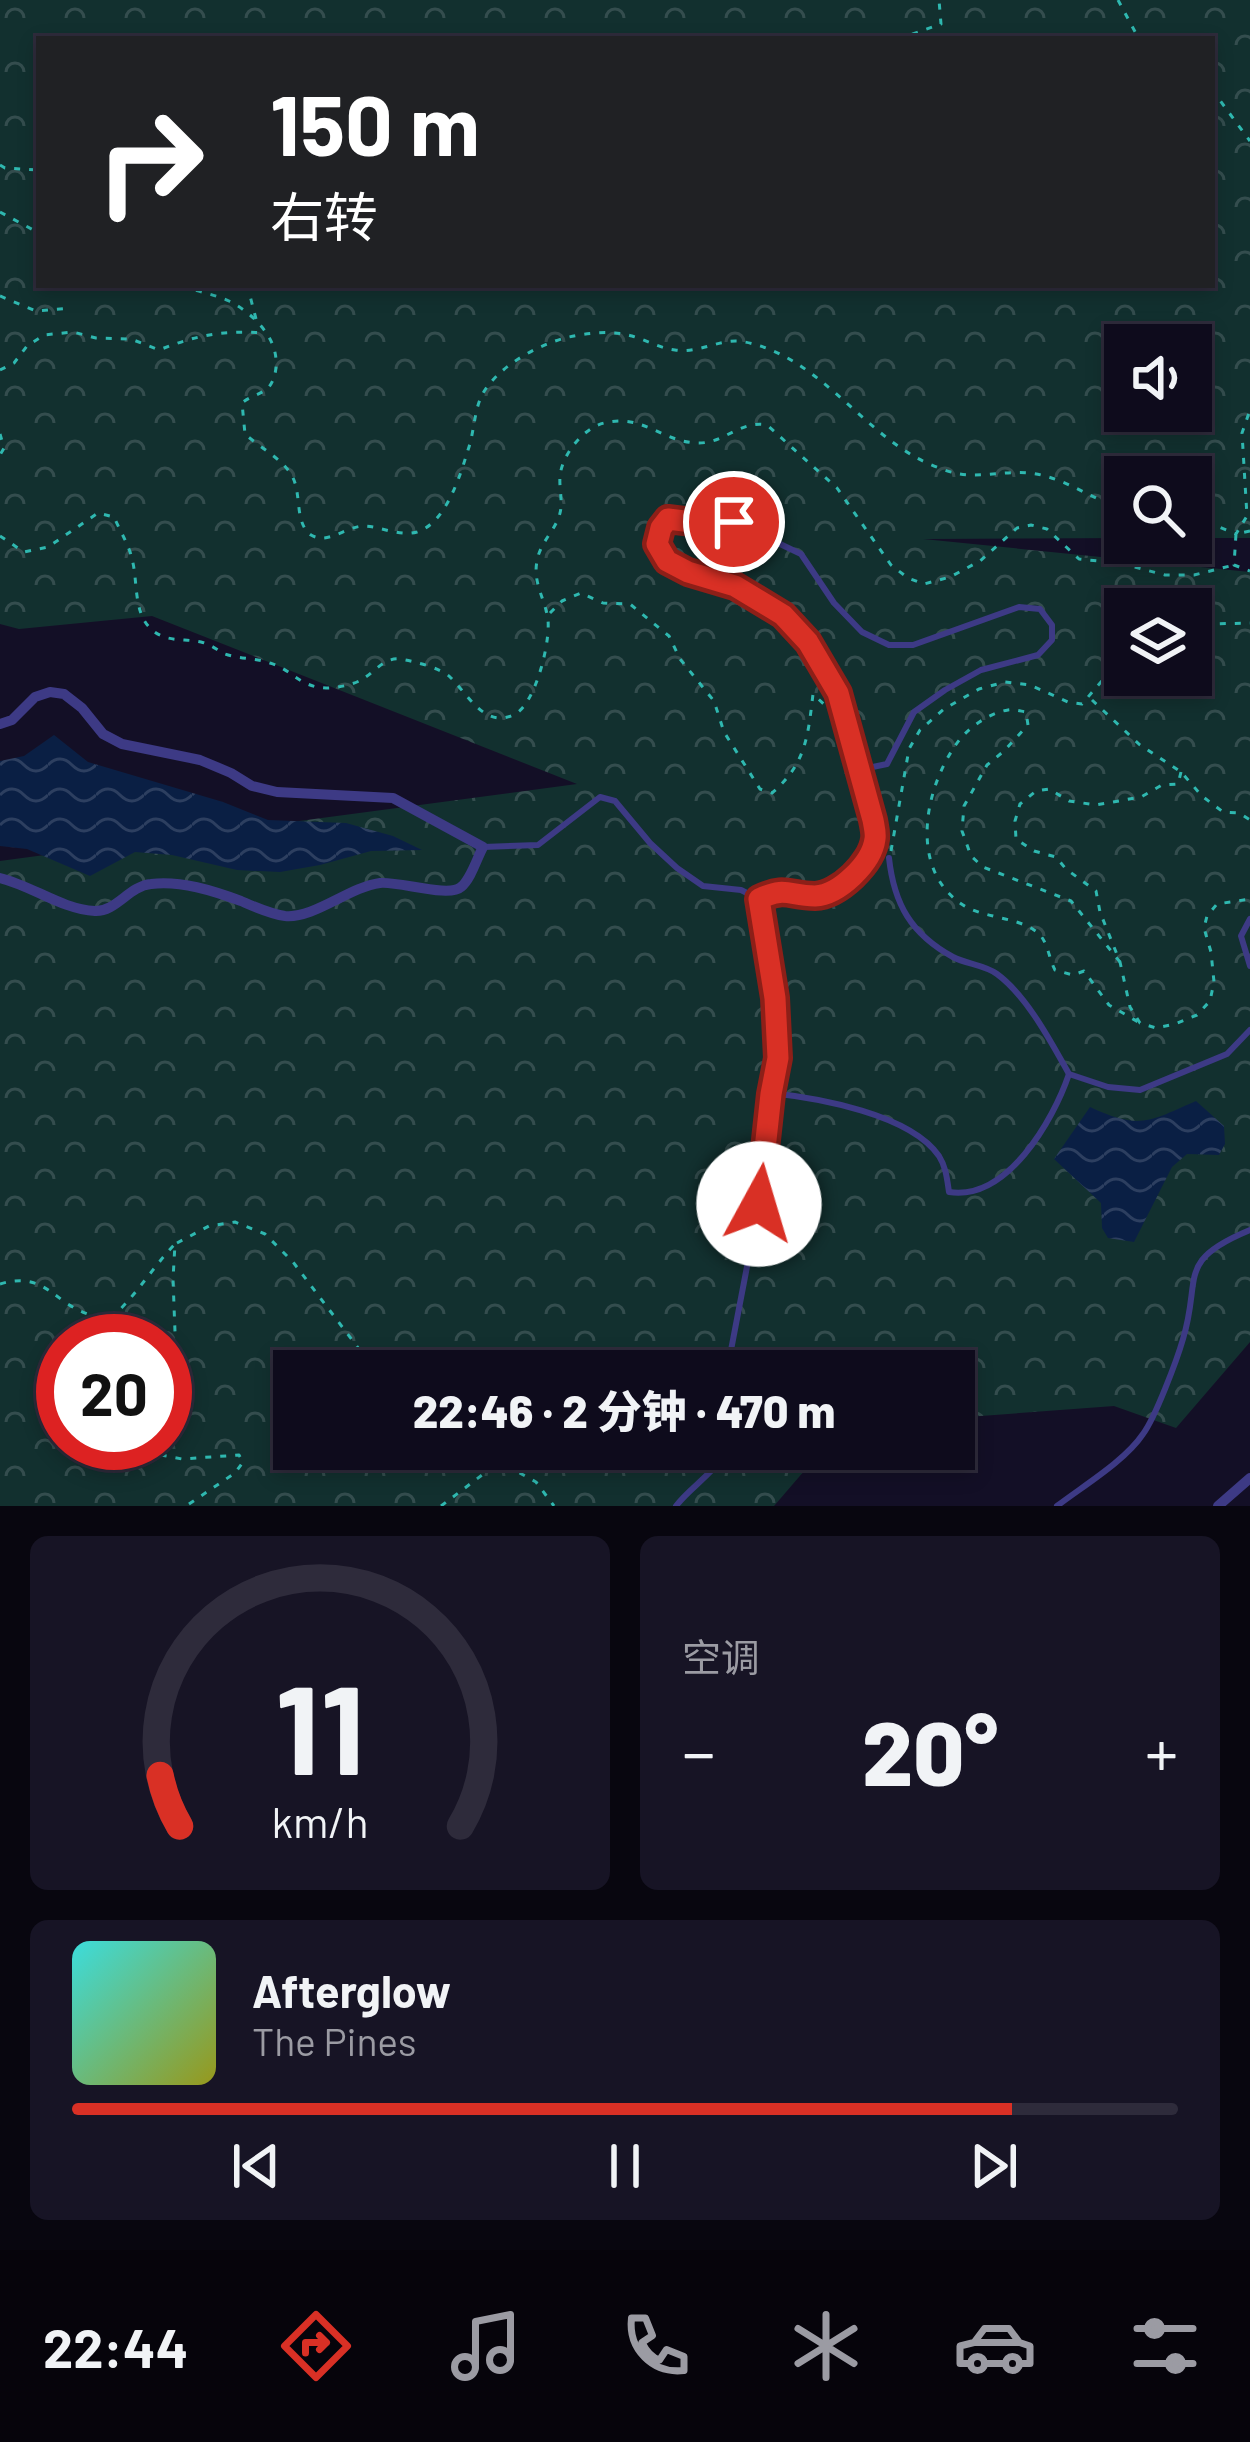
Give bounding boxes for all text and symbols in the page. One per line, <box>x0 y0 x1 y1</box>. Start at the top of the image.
text: 150 m <box>270 72 480 173</box>
icon: right <box>72 84 228 240</box>
text: 右转 <box>270 183 378 248</box>
map controls <box>1104 324 1212 696</box>
button: sound <box>1104 324 1212 432</box>
button: search <box>1104 456 1212 564</box>
pin <box>683 471 785 573</box>
icon: arrive <box>701 489 767 555</box>
button: layers <box>1104 588 1212 696</box>
position arrow <box>696 1141 822 1267</box>
speed limit sign: 20 <box>36 1314 192 1470</box>
text: 22:46 · 2 分钟 · 470 m <box>413 1383 835 1437</box>
text: 空调 <box>682 1633 760 1680</box>
text: 11 <box>275 1650 365 1800</box>
text: 20° <box>862 1696 998 1804</box>
text: − <box>682 1711 715 1790</box>
text: + <box>1145 1711 1178 1790</box>
text: km/h <box>271 1795 369 1847</box>
text: Afterglow <box>252 1963 451 2017</box>
text: The Pines <box>252 2017 417 2064</box>
icon: previous <box>223 2133 289 2199</box>
icon: pause <box>592 2133 658 2199</box>
icon: next <box>961 2133 1027 2199</box>
icon: directions <box>274 2304 358 2388</box>
icon: music <box>444 2304 528 2388</box>
icon: phone <box>614 2304 698 2388</box>
icon: climate <box>784 2304 868 2388</box>
icon: car <box>953 2304 1037 2388</box>
icon: filters <box>1123 2304 1207 2388</box>
text: 22:44 <box>43 2314 188 2379</box>

